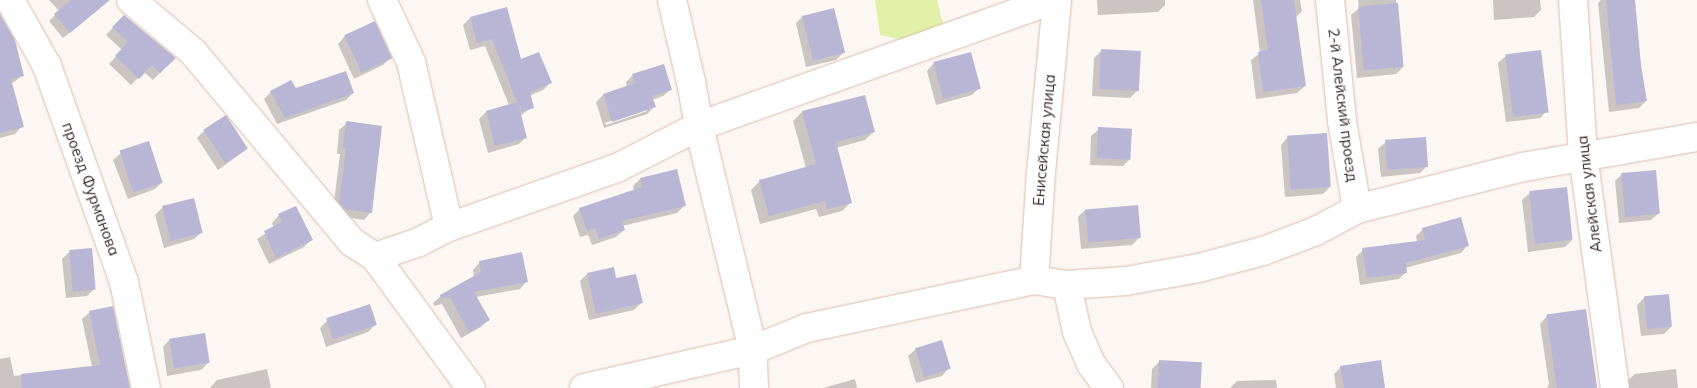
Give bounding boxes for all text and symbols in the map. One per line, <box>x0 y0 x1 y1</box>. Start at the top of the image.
street label: 2-й Алейский проезд <box>1325 27 1361 183</box>
street label: Енисейская улица <box>1029 73 1059 207</box>
street label: проезд Фурманова <box>58 120 124 258</box>
street label: Алейская улица <box>1573 134 1605 254</box>

